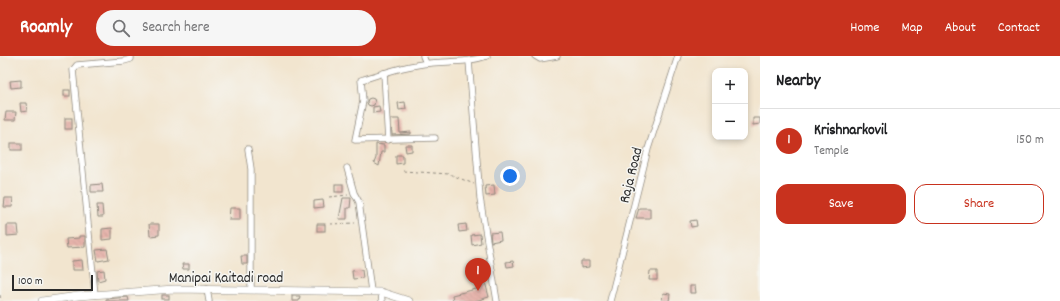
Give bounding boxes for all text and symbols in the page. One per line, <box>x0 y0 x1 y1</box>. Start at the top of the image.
search box <box>96 10 376 46</box>
text: Roamly <box>20 15 72 42</box>
icon: search <box>110 17 132 39</box>
text: Search here <box>142 17 210 39</box>
text: Home <box>850 18 879 38</box>
text: Map <box>901 18 923 38</box>
text: About <box>945 18 976 38</box>
text: Contact <box>998 18 1040 38</box>
map controls <box>712 68 748 140</box>
button: + <box>712 68 748 104</box>
text: Nearby <box>776 70 820 94</box>
button: − <box>712 104 748 140</box>
text: Krishnarkovil <box>814 120 887 142</box>
text: 1 <box>788 131 790 150</box>
text: 150 m <box>1016 131 1044 150</box>
text: Temple <box>814 142 849 161</box>
street label: Raja Road <box>614 145 649 206</box>
your location <box>500 166 520 186</box>
button: Save <box>776 184 906 224</box>
button: Share <box>914 184 1044 224</box>
pin: 1 <box>465 258 491 291</box>
street label: Manipai Kaitadi road <box>169 268 283 290</box>
scale bar <box>12 273 93 292</box>
text: 100 m <box>18 274 42 290</box>

